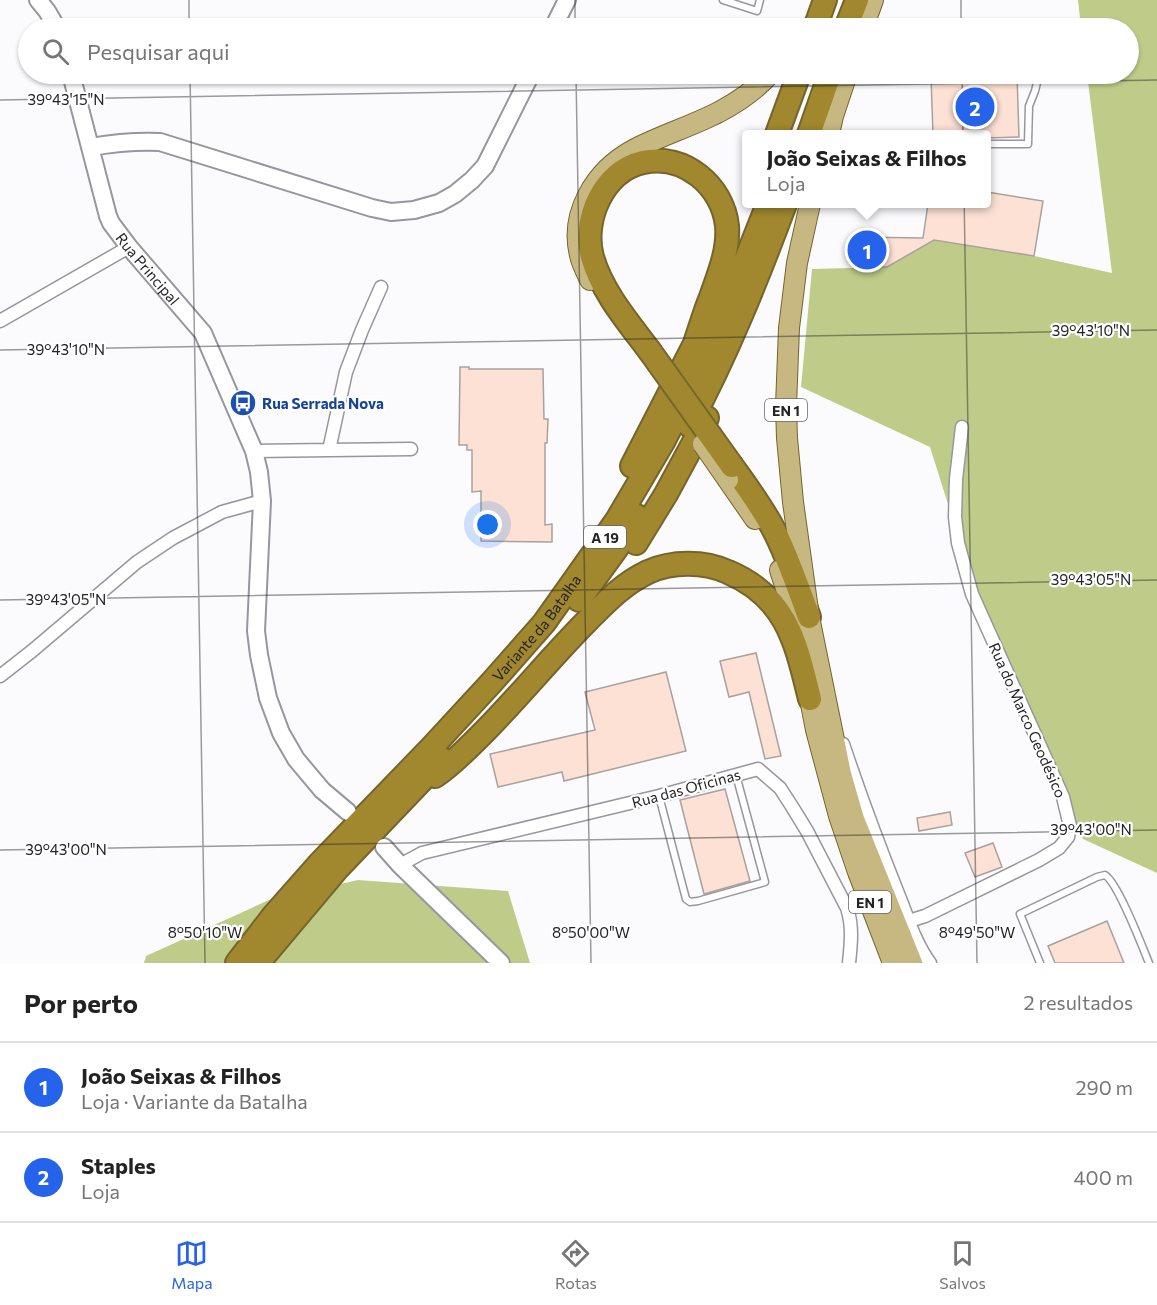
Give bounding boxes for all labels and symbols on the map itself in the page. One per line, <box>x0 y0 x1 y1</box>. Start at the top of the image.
pin: 2 <box>956 84 994 130</box>
text: 39°43'15"N <box>27 90 105 108</box>
pin: 1 <box>848 228 886 272</box>
street label: Rua Principal <box>112 229 183 308</box>
text: 39°43'10"N <box>1052 321 1130 339</box>
text: 39°43'10"N <box>27 340 105 358</box>
bus stop icon: Rua Serrada Nova <box>228 388 258 418</box>
place label: Rua Serrada Nova <box>262 394 384 412</box>
road number: EN 1 <box>765 399 807 421</box>
your location <box>473 510 502 539</box>
road number: A 19 <box>584 526 626 548</box>
text: 39°43'05"N <box>1051 570 1131 588</box>
street label: Variante da Batalha <box>488 571 585 685</box>
text: 39°43'05"N <box>26 590 106 608</box>
street label: Rua do Marco Geodésico <box>986 640 1070 800</box>
street label: Rua das Oficinas <box>630 765 743 811</box>
text: 39°43'00"N <box>1050 820 1132 838</box>
text: 39°43'00"N <box>25 840 107 858</box>
road number: EN 1 <box>849 891 891 913</box>
text: 8°50'10"W <box>168 923 242 941</box>
text: 8°50'00"W <box>552 923 630 941</box>
text: 8°49'50"W <box>939 923 1015 941</box>

